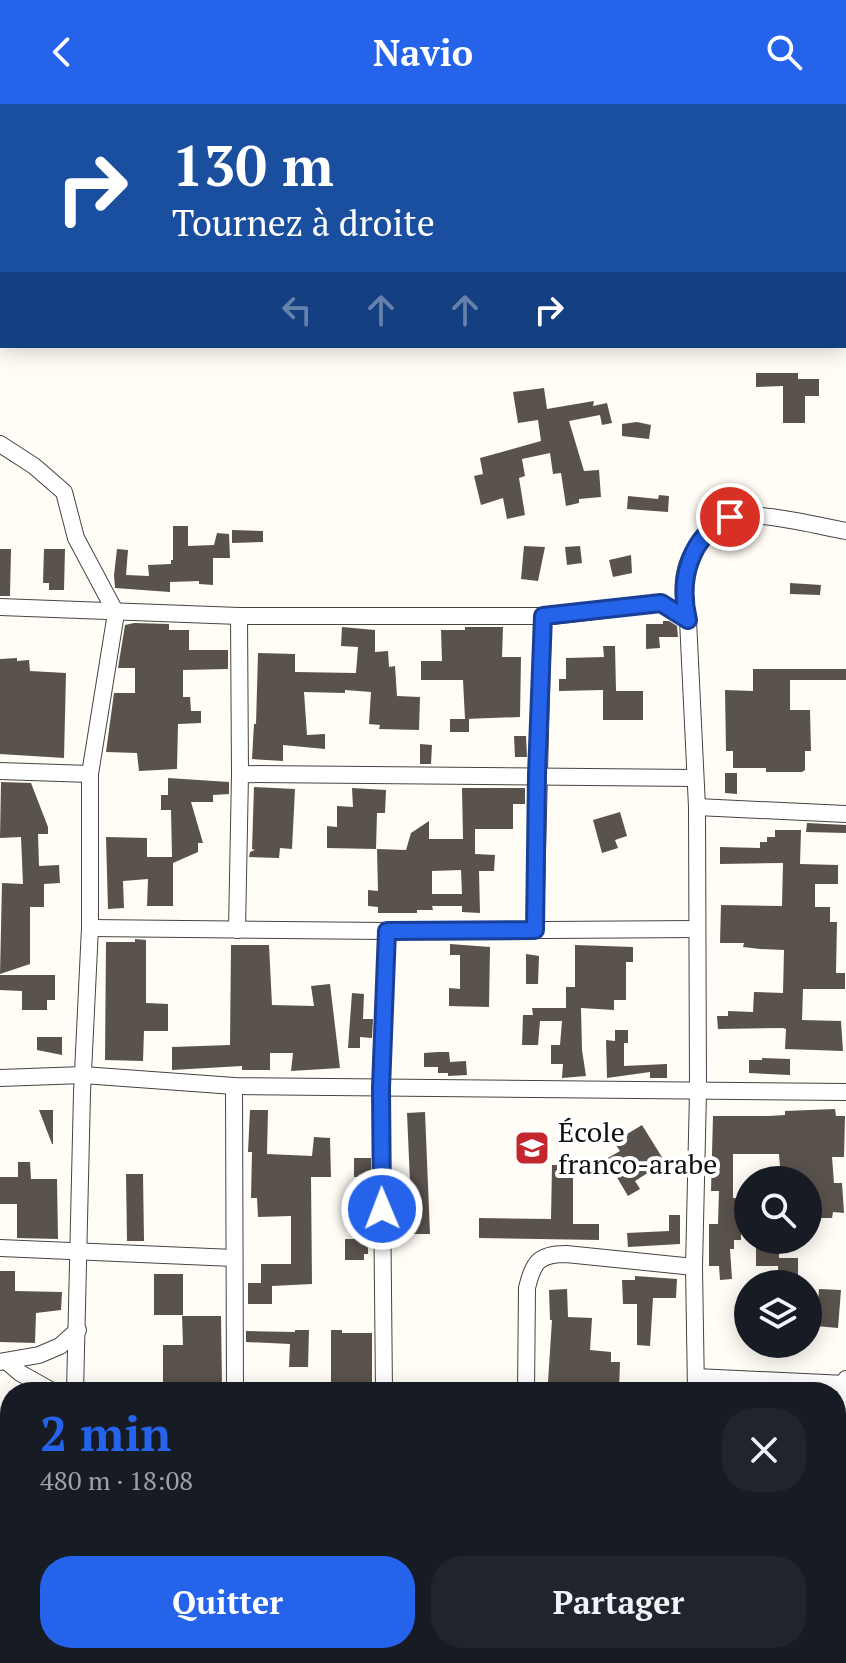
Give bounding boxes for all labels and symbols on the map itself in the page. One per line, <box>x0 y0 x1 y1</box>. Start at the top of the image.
pin <box>696 483 764 551</box>
place label: École franco-arabe <box>558 1113 717 1182</box>
school or university icon: École franco-arabe <box>513 1129 551 1167</box>
position arrow <box>340 1167 424 1251</box>

